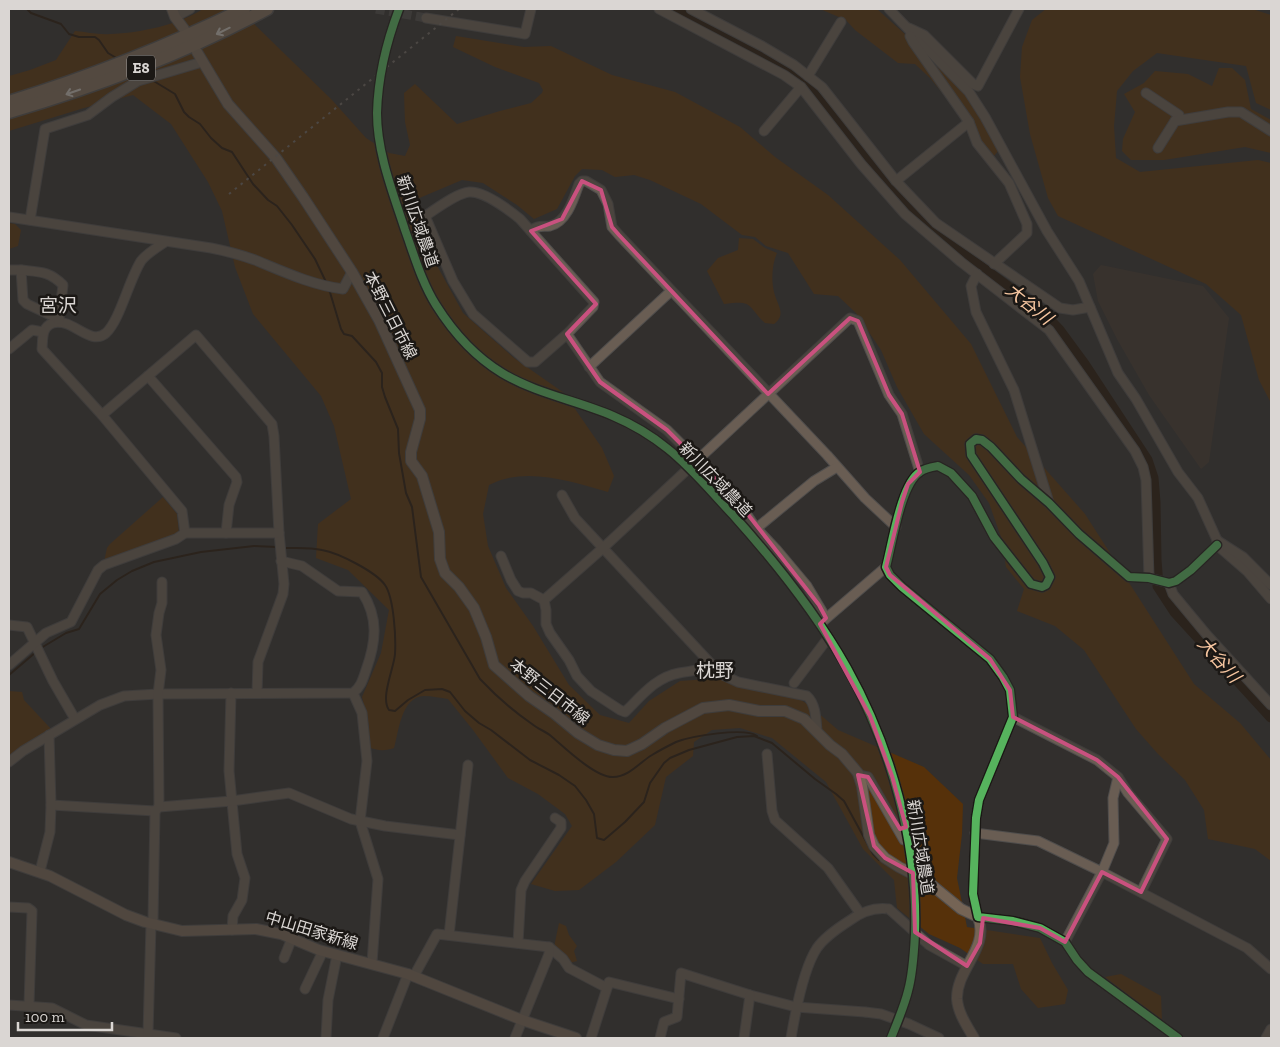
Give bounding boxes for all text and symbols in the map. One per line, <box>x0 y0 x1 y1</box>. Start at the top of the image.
one-way arrow <box>216 27 231 36</box>
road number: E8 <box>127 56 155 80</box>
one-way arrow <box>65 88 81 98</box>
street label: 新川広域農道 <box>393 173 442 270</box>
street label: 本野三日市線 <box>360 268 421 362</box>
water label: 大谷川 <box>1001 278 1058 331</box>
district label: 宮沢 <box>39 294 77 317</box>
street label: 新川広域農道 <box>675 438 756 520</box>
water label: 大谷川 <box>1193 633 1247 689</box>
street label: 本野三日市線 <box>506 654 593 728</box>
district label: 枕野 <box>696 659 734 682</box>
street label: 新川広域農道 <box>904 798 937 896</box>
street label: 中山田家新線 <box>263 907 361 954</box>
scale bar <box>18 1000 111 1032</box>
text: 100 m <box>25 1008 64 1026</box>

